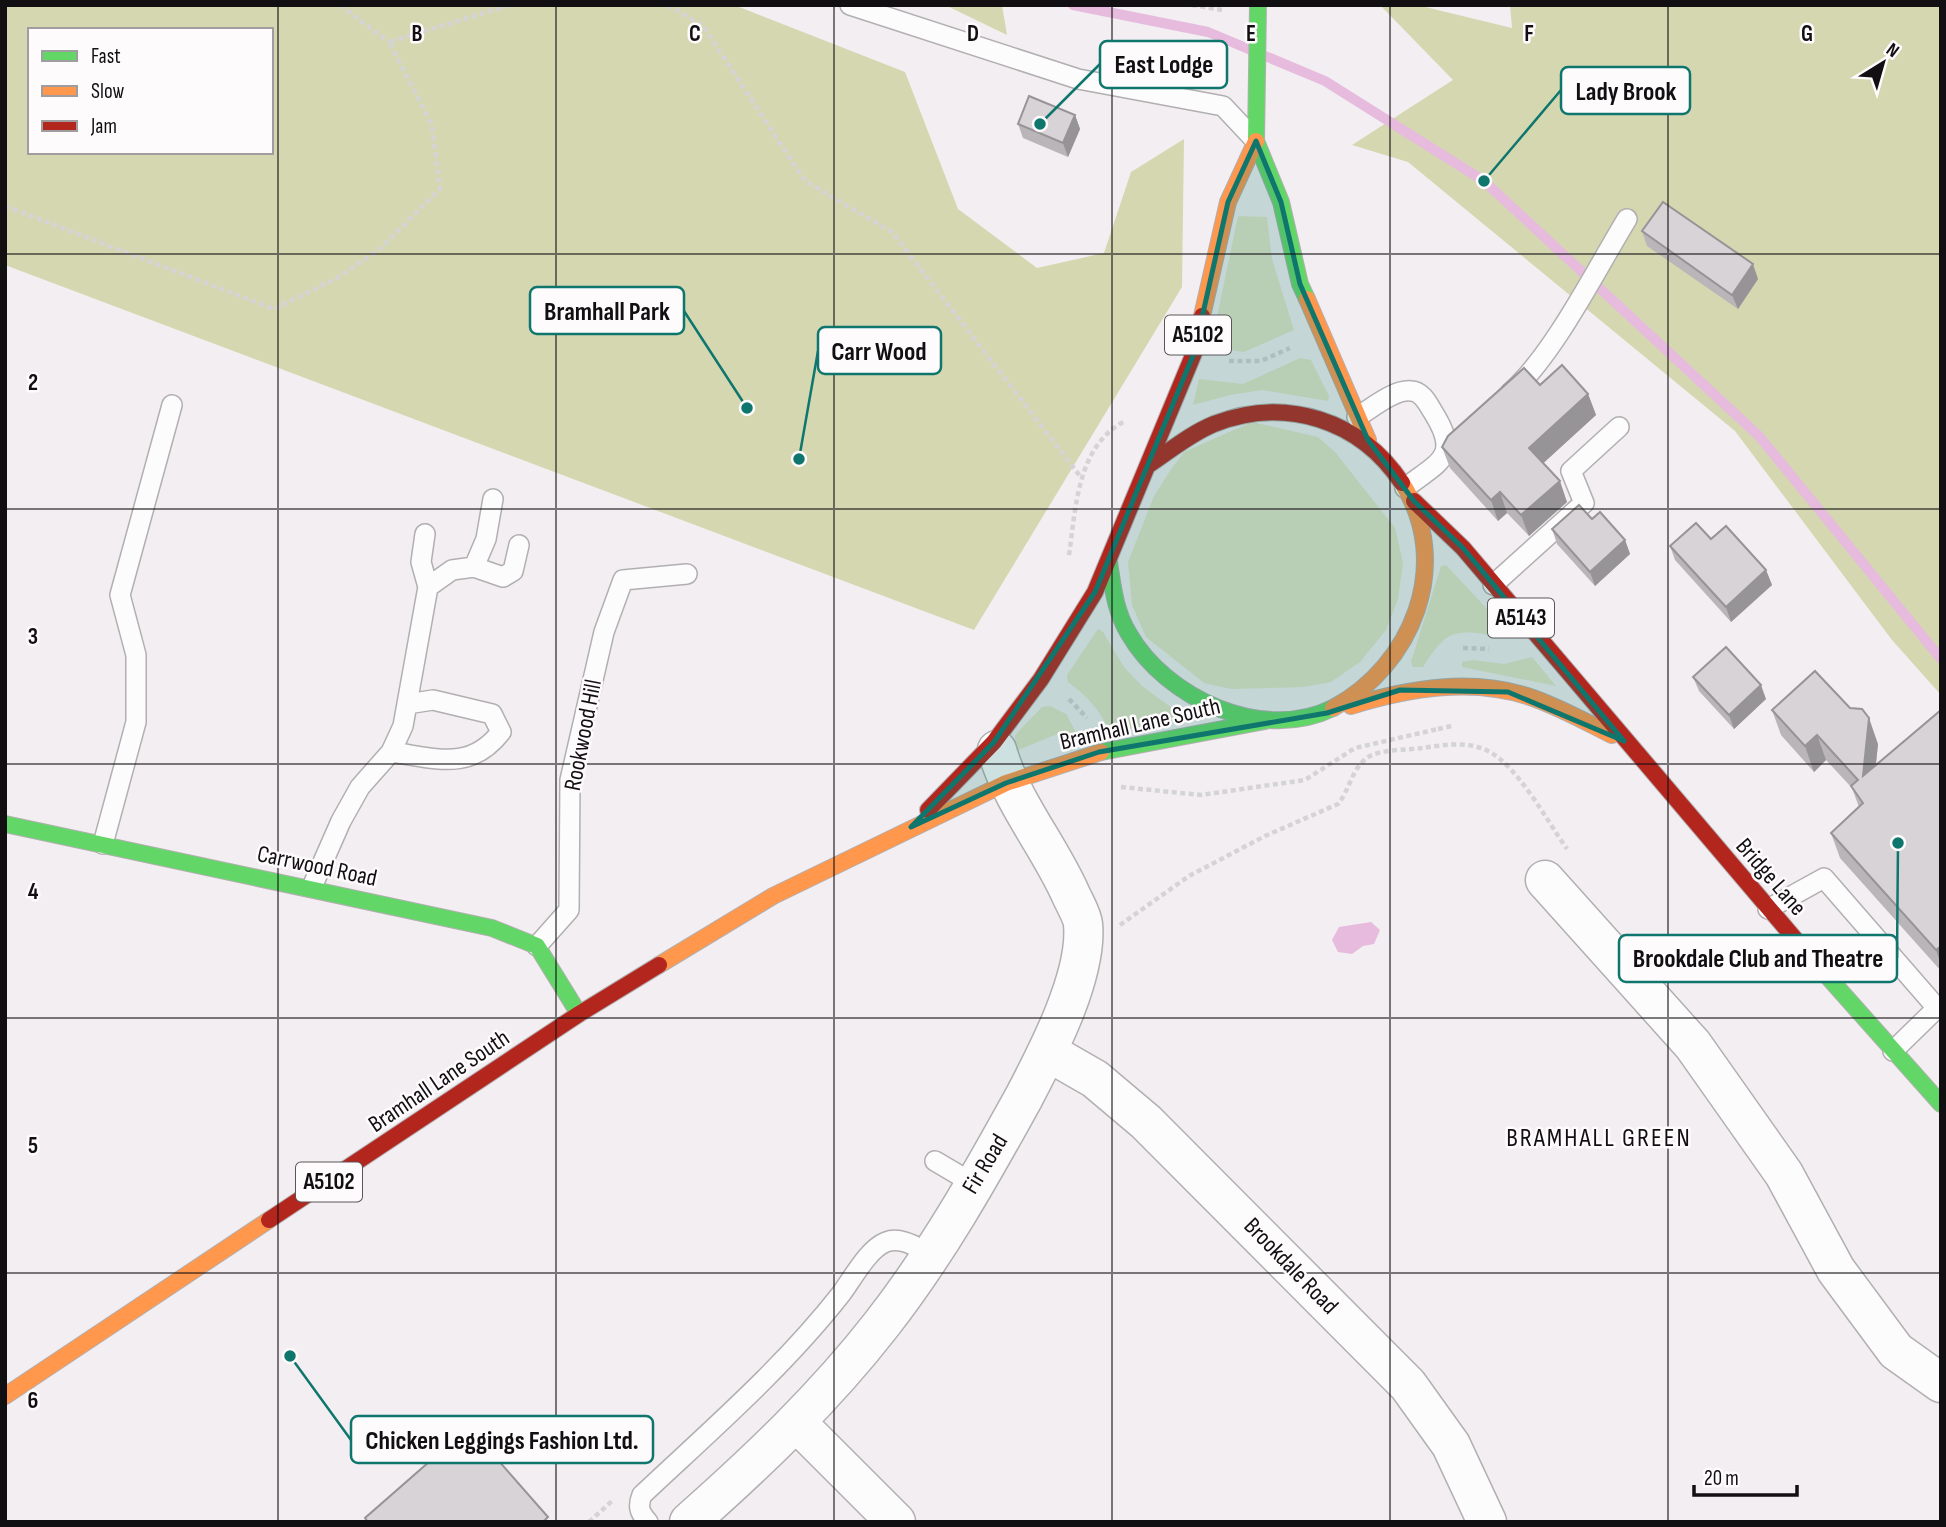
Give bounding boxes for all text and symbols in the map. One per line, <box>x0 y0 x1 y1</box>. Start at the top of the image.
text: B <box>412 20 423 48</box>
text: C <box>689 20 701 48</box>
text: D <box>967 20 979 48</box>
text: E <box>1246 20 1256 48</box>
text: F <box>1524 20 1534 48</box>
text: G <box>1801 20 1813 48</box>
legend <box>28 28 273 154</box>
north arrow <box>1848 28 1918 98</box>
text: N <box>1881 38 1903 63</box>
callout: East Lodge <box>1100 41 1227 88</box>
text: Fast <box>91 44 121 69</box>
text: East Lodge <box>1115 50 1213 81</box>
callout: Lady Brook <box>1561 67 1690 114</box>
text: Lady Brook <box>1575 77 1677 108</box>
text: Slow <box>91 79 125 104</box>
text: Jam <box>90 114 117 139</box>
callout: Bramhall Park <box>530 287 684 334</box>
text: Bramhall Park <box>544 297 670 328</box>
road number: A5102 <box>1165 316 1231 354</box>
callout: Carr Wood <box>818 327 941 374</box>
text: Carr Wood <box>831 337 927 368</box>
text: 2 <box>28 369 38 397</box>
road number: A5143 <box>1488 598 1554 638</box>
text: 3 <box>28 623 38 651</box>
street label: Rookwood Hill <box>558 677 608 793</box>
street label: Bramhall Lane South <box>1057 691 1223 757</box>
street label: Bridge Lane <box>1730 832 1812 922</box>
street label: Carrwood Road <box>254 839 380 893</box>
text: 4 <box>28 878 39 906</box>
callout: Brookdale Club and Theatre <box>1619 935 1897 982</box>
text: Brookdale Club and Theatre <box>1633 944 1883 975</box>
street label: Bramhall Lane South <box>363 1023 515 1139</box>
district label: BRAMHALL GREEN <box>1506 1123 1692 1154</box>
street label: Fir Road <box>956 1129 1014 1199</box>
text: 5 <box>28 1132 38 1160</box>
road number: A5102 <box>296 1162 362 1202</box>
street label: Brookdale Road <box>1238 1212 1344 1320</box>
text: 6 <box>28 1387 38 1415</box>
callout: Chicken Leggings Fashion Ltd. <box>351 1416 653 1463</box>
text: Chicken Leggings Fashion Ltd. <box>365 1426 639 1457</box>
scale bar <box>1694 1454 1797 1498</box>
text: 20 m <box>1704 1466 1739 1491</box>

